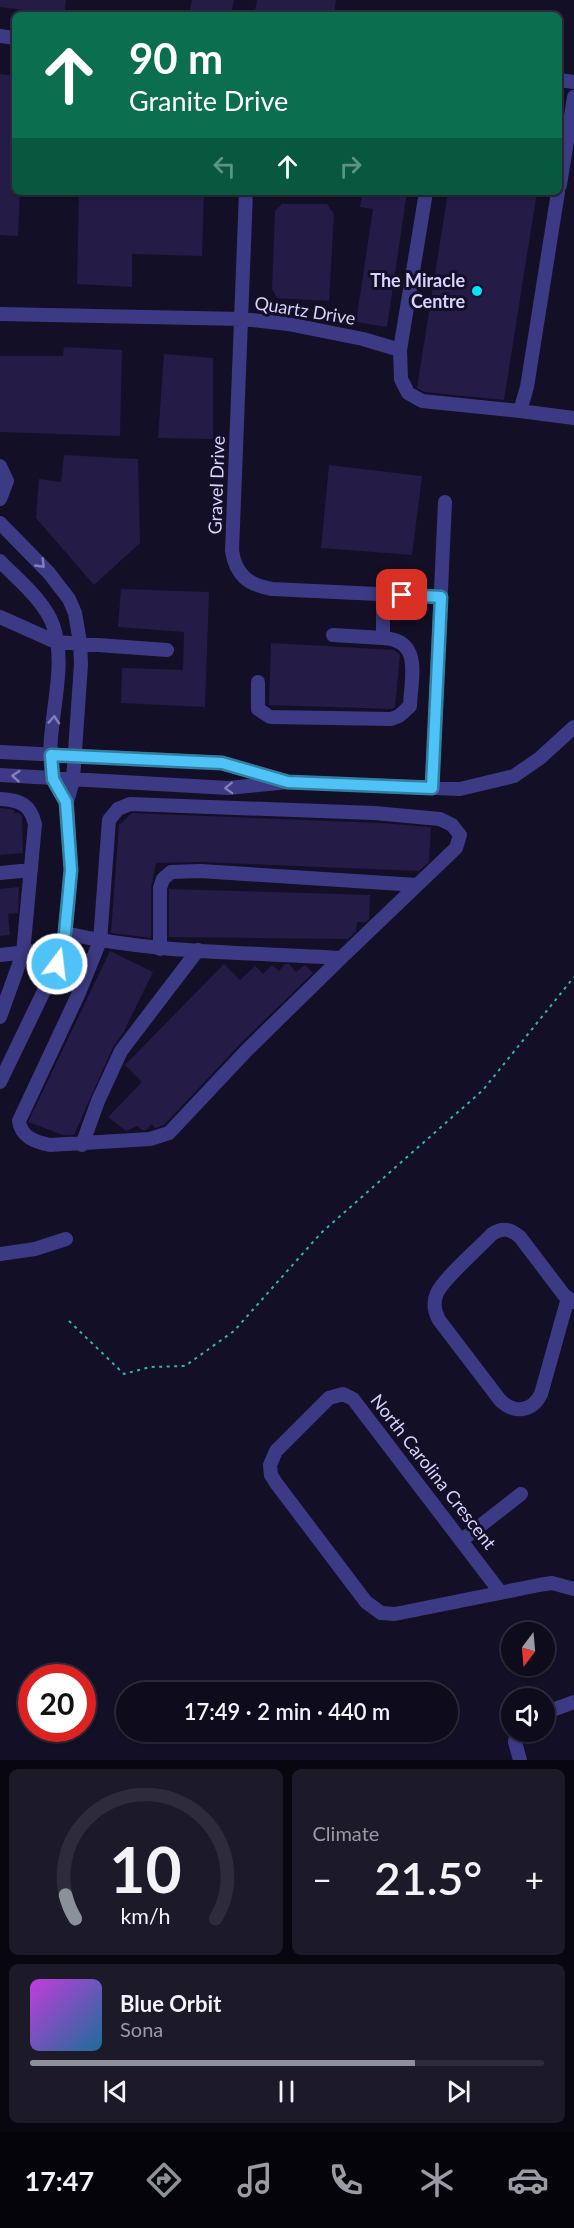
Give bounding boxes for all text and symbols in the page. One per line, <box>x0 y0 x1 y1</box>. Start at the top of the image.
text: 90 m <box>129 33 223 83</box>
icon: ahead <box>30 36 108 114</box>
text: Granite Drive <box>129 84 288 117</box>
icon: left <box>208 150 241 183</box>
icon: ahead <box>271 150 304 183</box>
icon: right <box>334 150 367 183</box>
place label: The Miracle Centre <box>370 269 465 312</box>
marker: The Miracle Centre <box>470 284 484 298</box>
street label: Quartz Drive <box>253 291 357 329</box>
street label: Gravel Drive <box>203 435 229 535</box>
one-way arrow <box>34 558 45 568</box>
pin <box>376 569 427 620</box>
icon: arrive <box>385 578 418 611</box>
one-way arrow <box>47 716 60 725</box>
one-way arrow <box>11 770 20 783</box>
one-way arrow <box>225 781 234 794</box>
position arrow <box>25 932 89 996</box>
street label: North Carolina Crescent <box>366 1390 501 1554</box>
north arrow <box>501 1622 555 1676</box>
map controls <box>501 1622 555 1742</box>
speed limit sign: 20 <box>18 1664 96 1742</box>
button: sound <box>501 1688 555 1742</box>
text: 17:49 · 2 min · 440 m <box>184 1698 390 1725</box>
text: Climate <box>313 1821 379 1845</box>
text: 10 <box>110 1831 182 1906</box>
text: 21.5° <box>374 1851 482 1905</box>
text: − <box>313 1859 332 1899</box>
text: + <box>525 1859 544 1899</box>
text: km/h <box>121 1903 171 1929</box>
text: Blue Orbit <box>120 1990 221 2017</box>
text: Sona <box>120 2017 163 2041</box>
icon: previous <box>99 2075 132 2108</box>
icon: pause <box>270 2075 303 2108</box>
icon: next <box>442 2075 475 2108</box>
icon: directions <box>143 2159 185 2201</box>
icon: music <box>234 2159 276 2201</box>
icon: phone <box>325 2159 367 2201</box>
icon: climate <box>416 2159 458 2201</box>
icon: car <box>507 2159 549 2201</box>
text: 17:47 <box>25 2164 94 2197</box>

